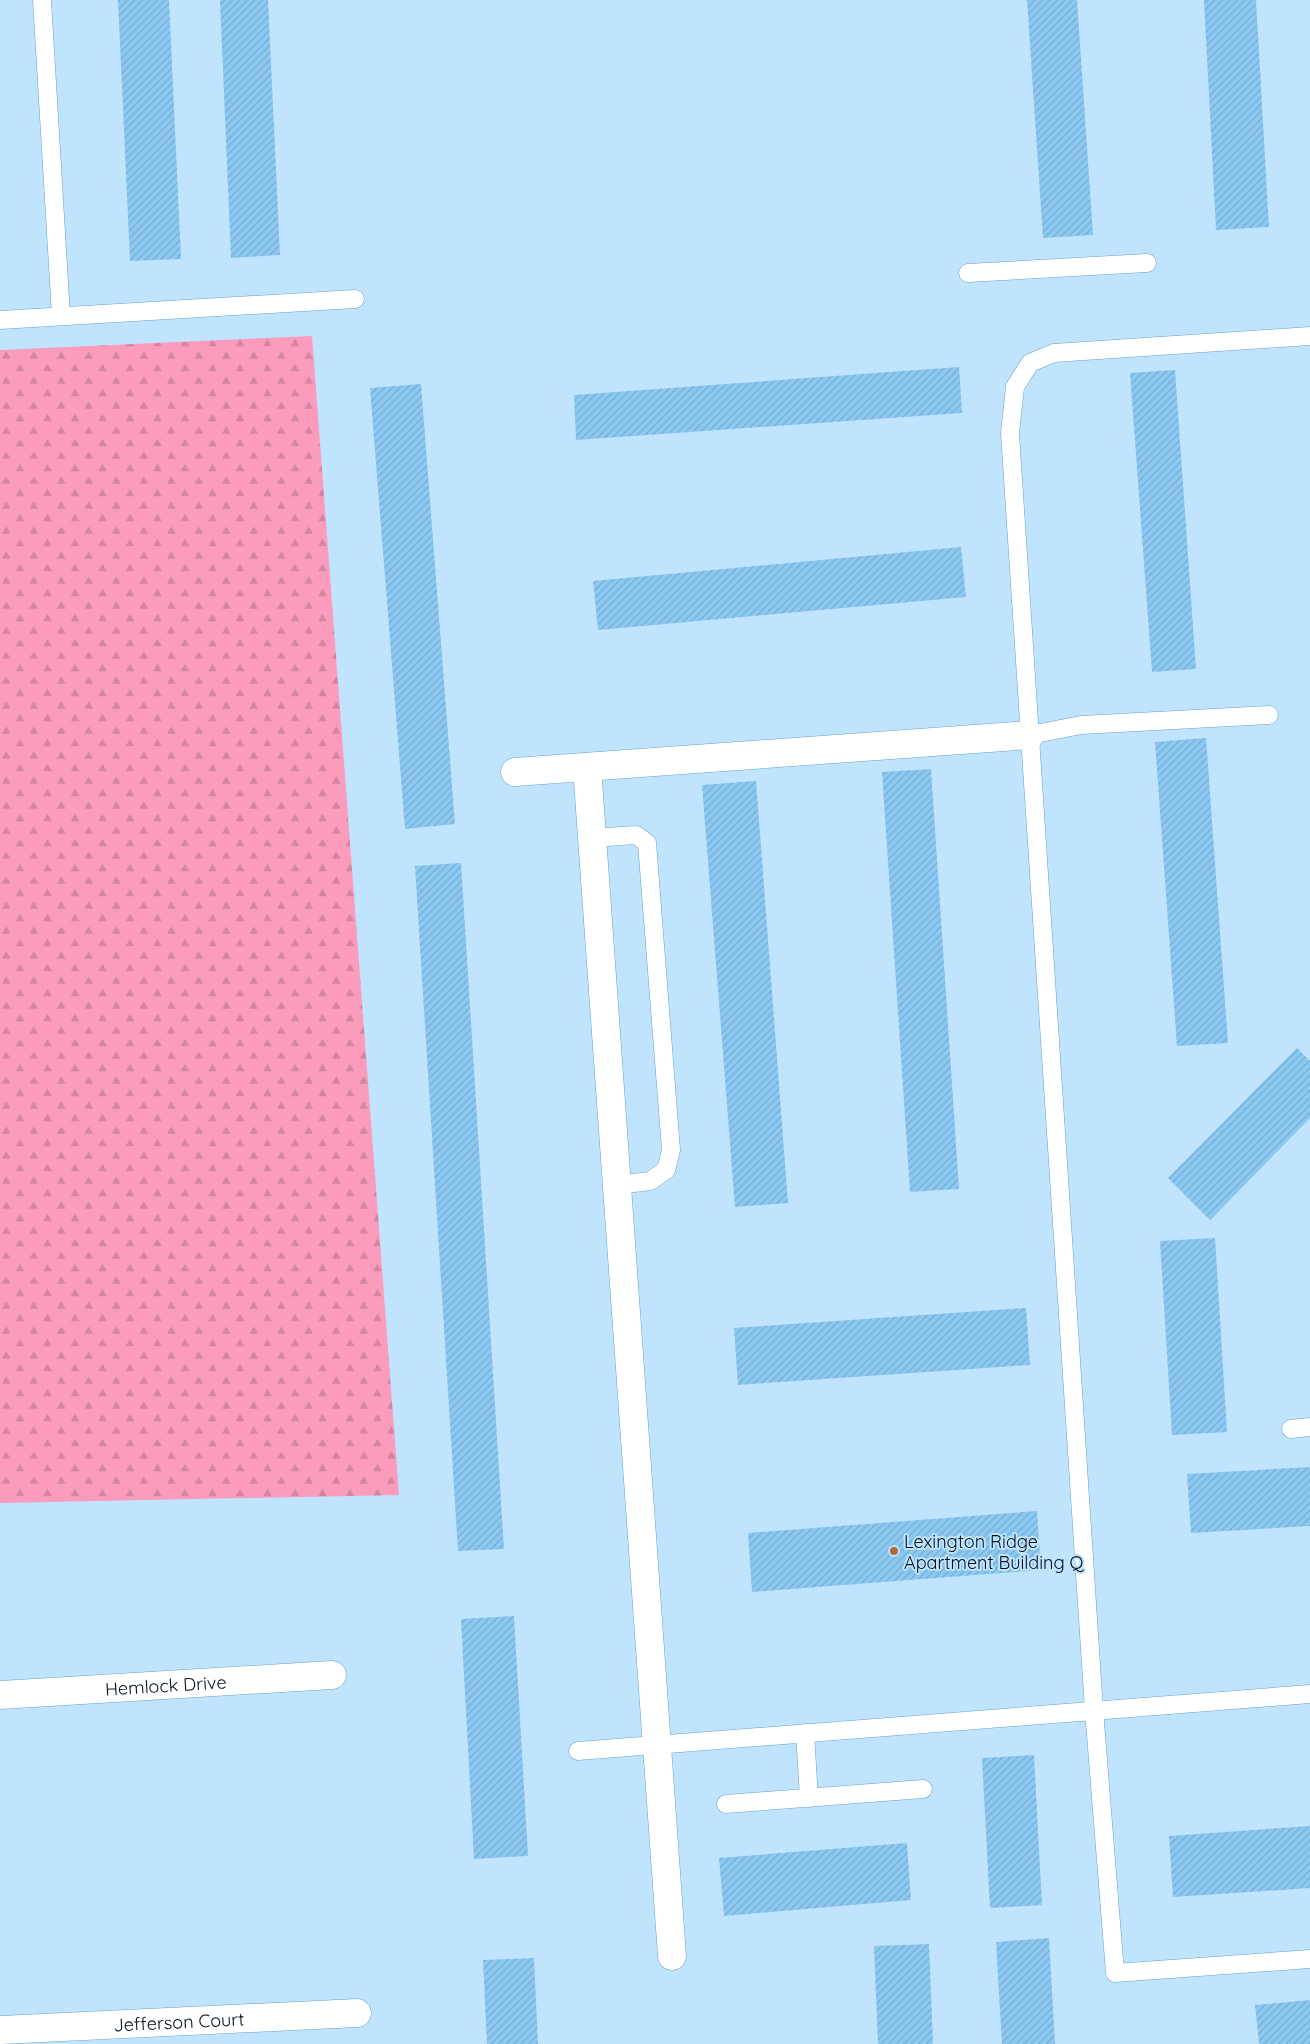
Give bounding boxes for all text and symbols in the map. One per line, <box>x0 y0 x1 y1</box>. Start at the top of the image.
place label: Lexington Ridge Apartment Building Q <box>904 1530 1085 1574</box>
marker: Lexington Ridge Apartment Building Q <box>888 1545 900 1557</box>
street label: Hemlock Drive <box>104 1670 227 1700</box>
street label: Jefferson Court <box>113 2007 245 2036</box>

